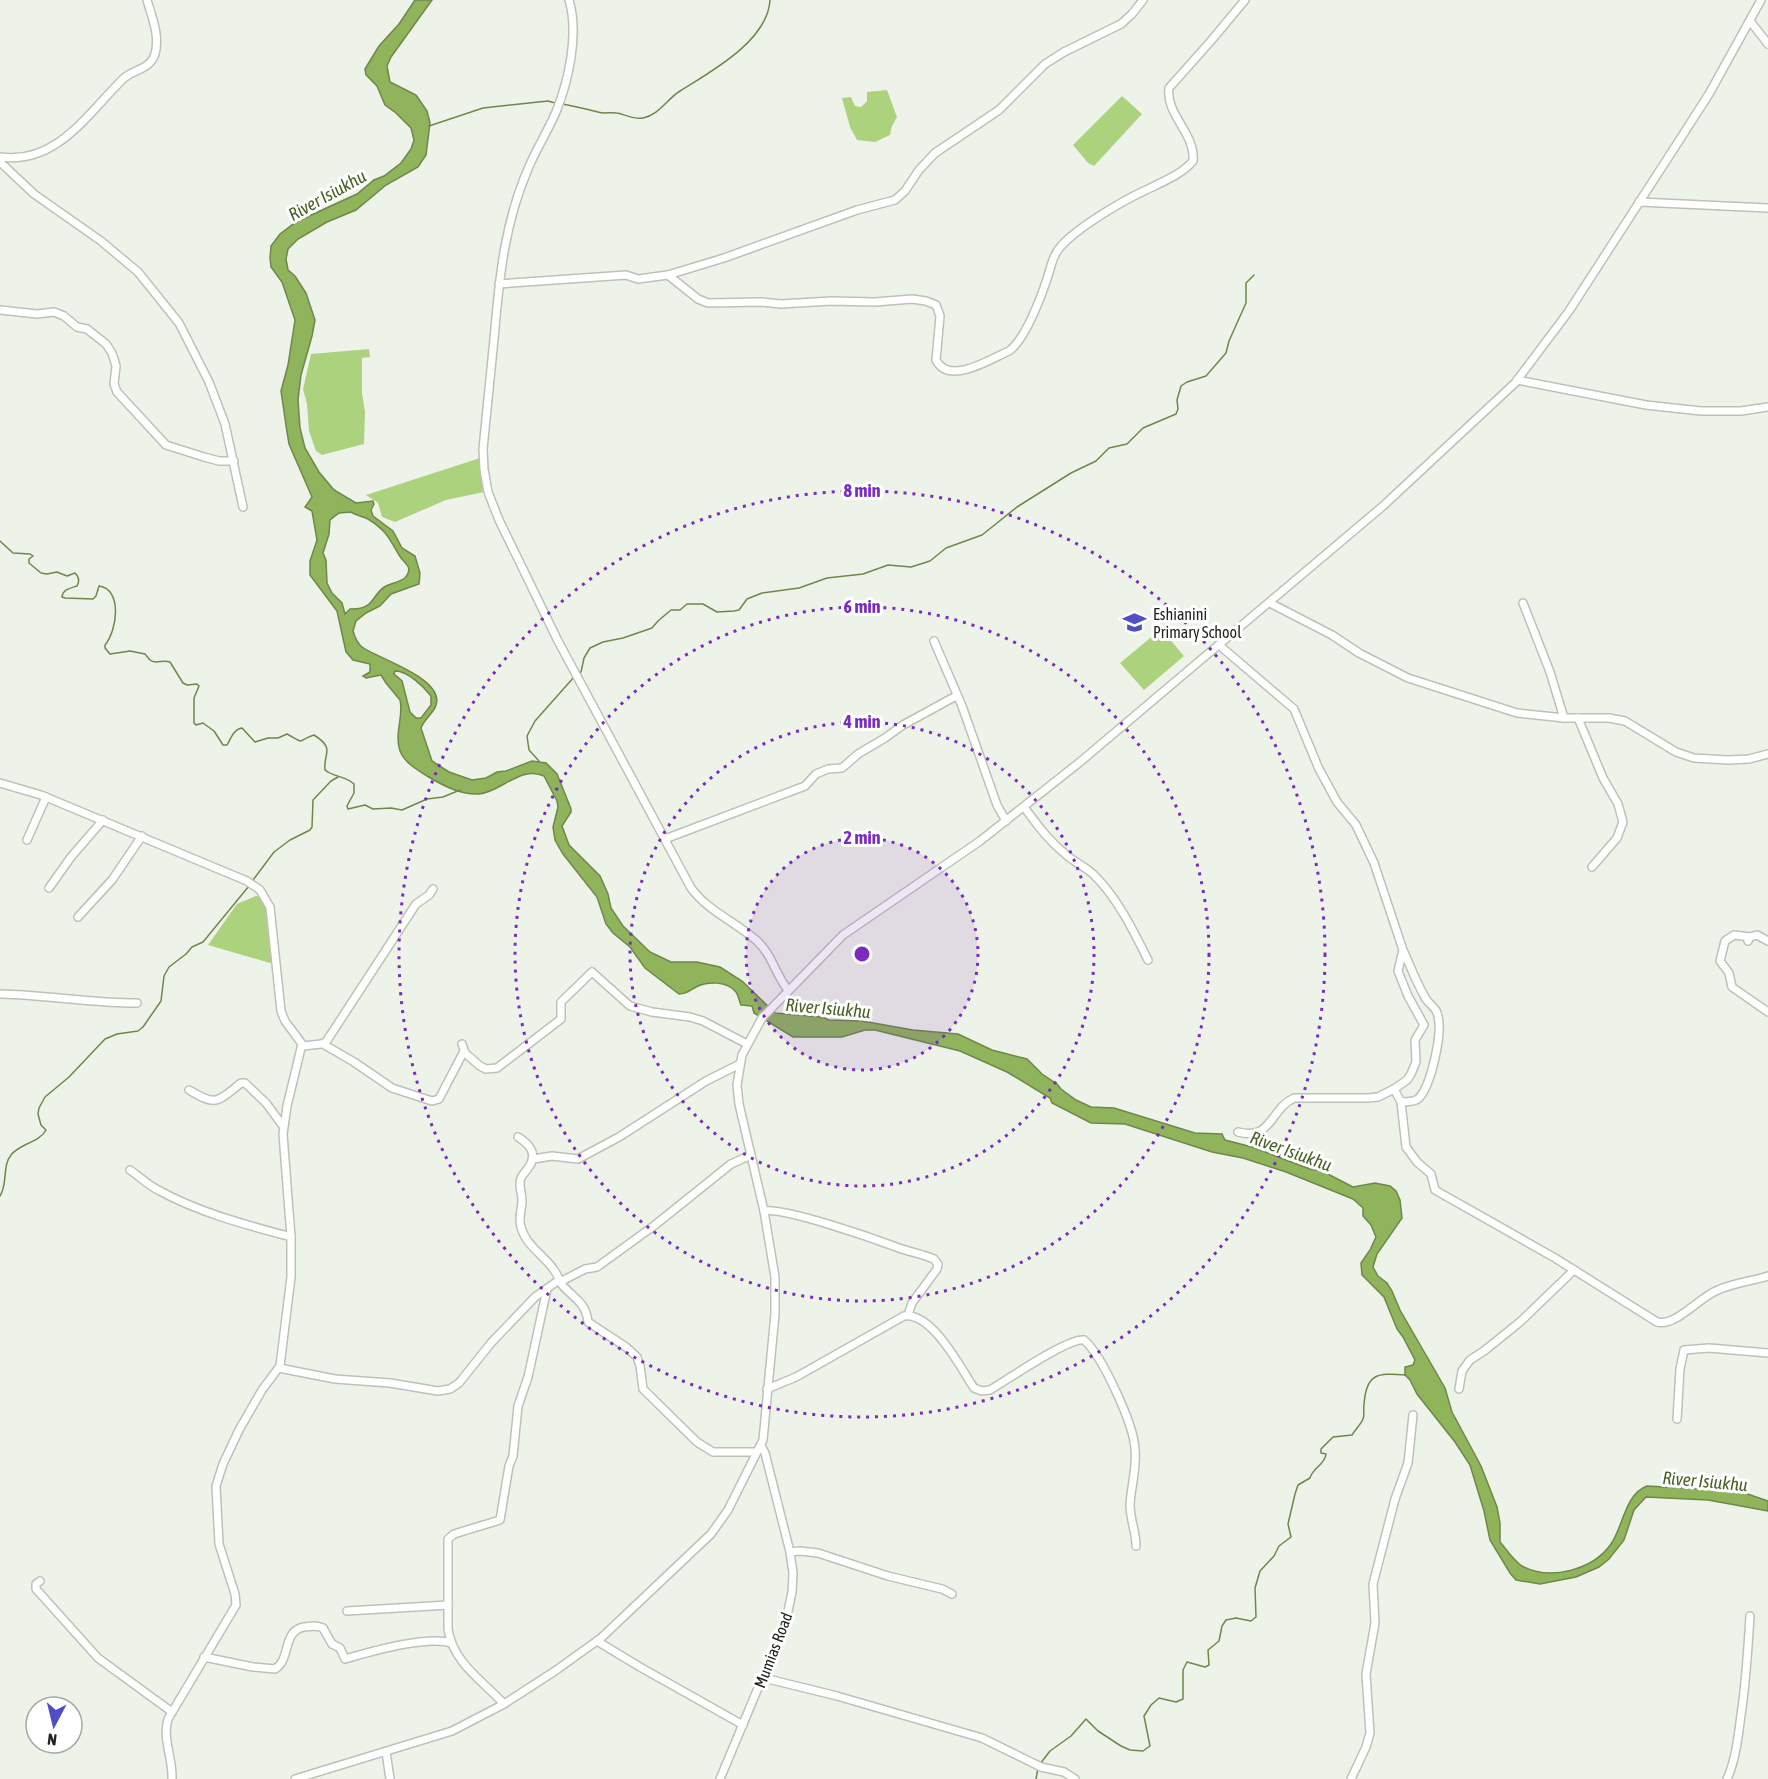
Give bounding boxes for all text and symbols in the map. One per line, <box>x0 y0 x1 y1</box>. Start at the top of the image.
water label: River Isiukhu <box>285 165 370 225</box>
text: 8 min <box>844 480 881 501</box>
text: 6 min <box>844 596 881 617</box>
place label: Eshianini Primary School <box>1153 605 1242 642</box>
school or university icon: Eshianini Primary School <box>1122 610 1148 636</box>
text: 4 min <box>843 711 881 732</box>
text: 2 min <box>844 827 881 848</box>
centre of rings <box>852 944 872 964</box>
water label: River Isiukhu <box>785 994 872 1022</box>
water label: River Isiukhu <box>1247 1127 1335 1176</box>
water label: River Isiukhu <box>1662 1467 1749 1495</box>
street label: Mumias Road <box>750 1610 796 1690</box>
north arrow <box>24 1695 84 1755</box>
text: N <box>46 1730 58 1749</box>

